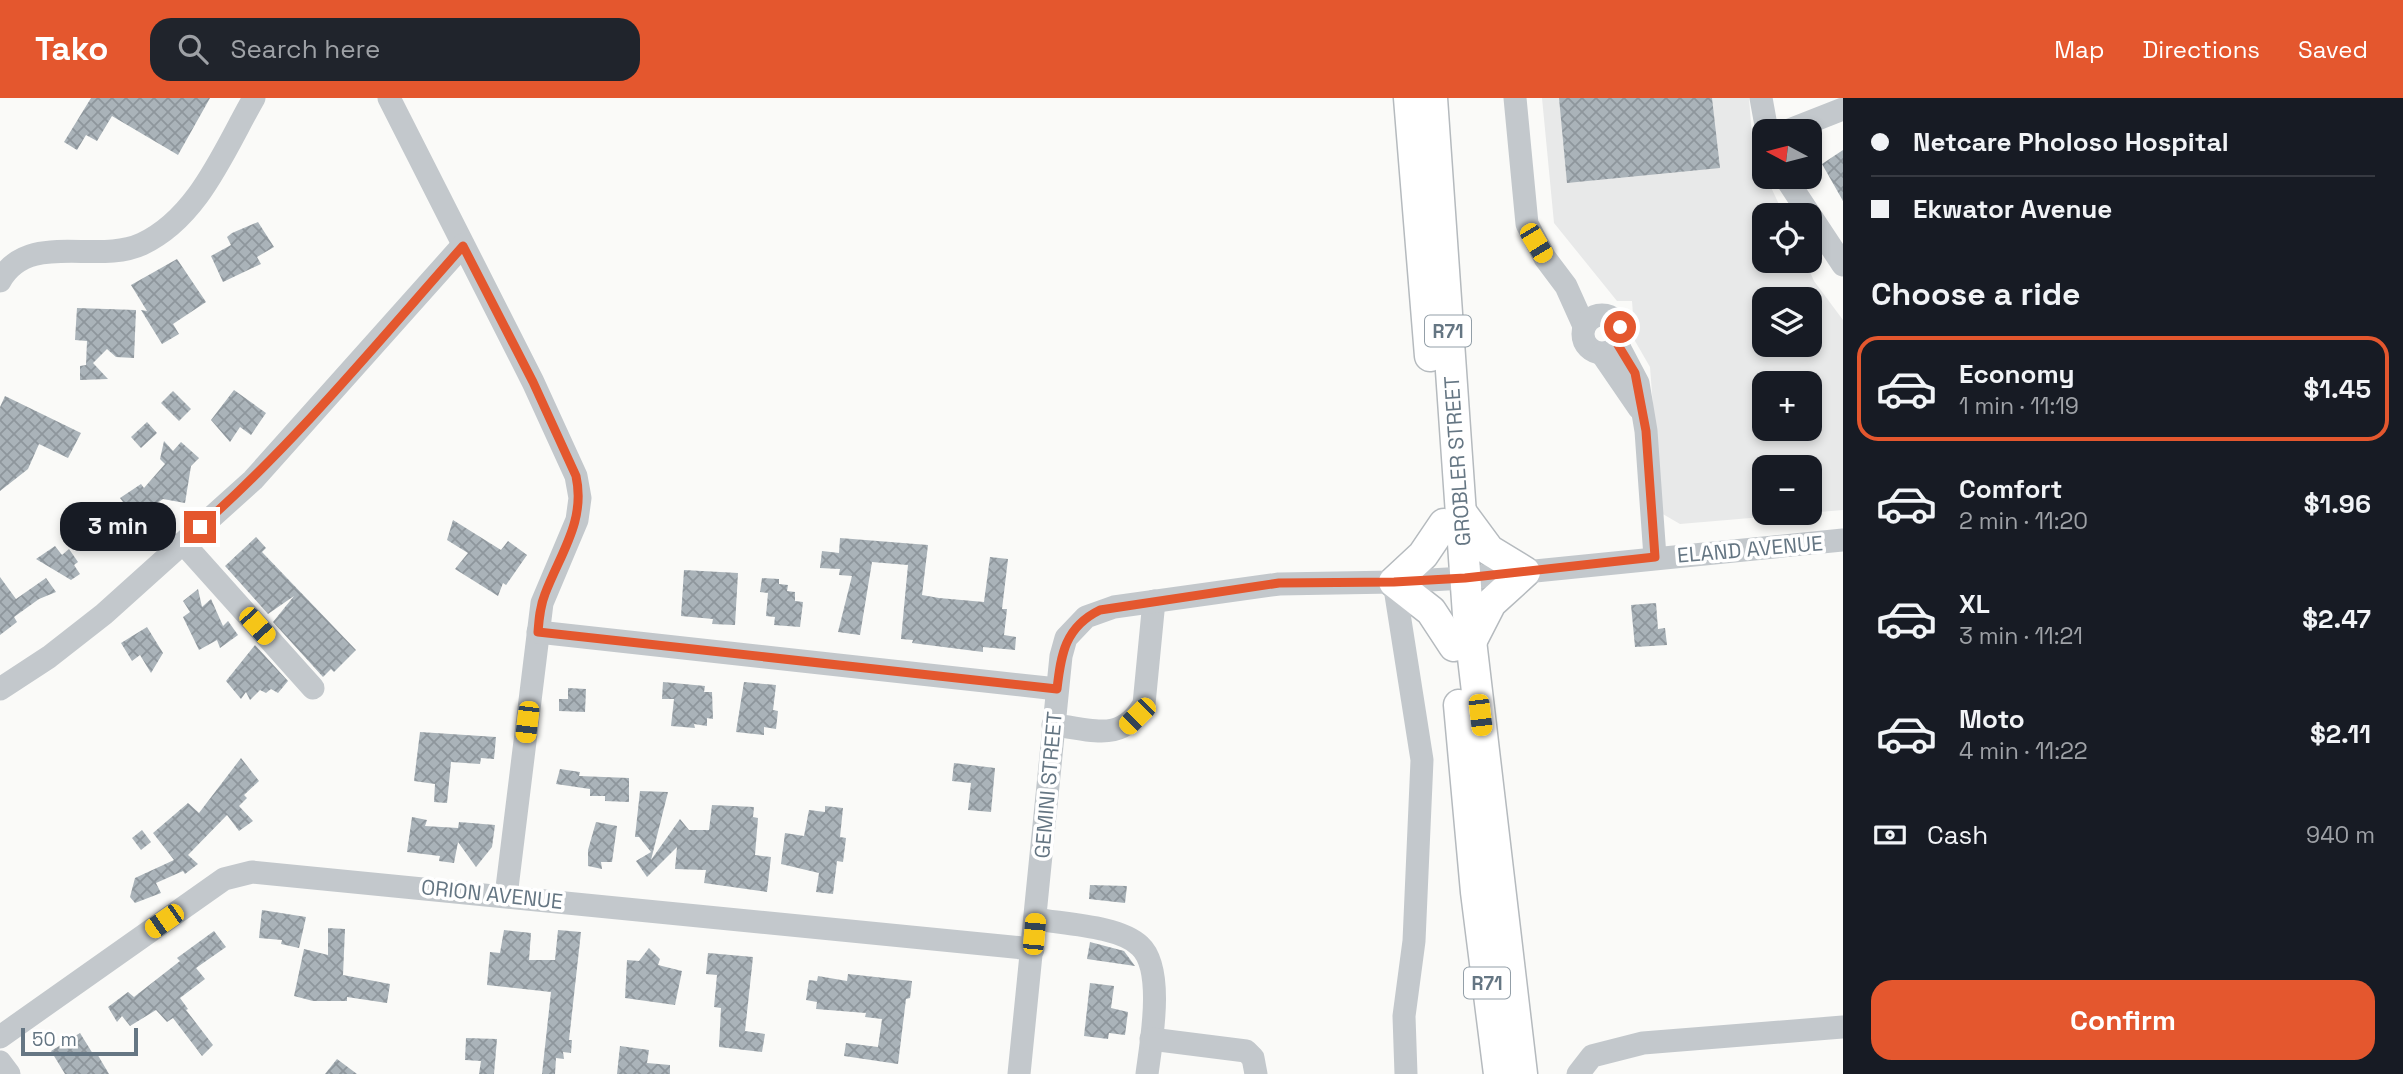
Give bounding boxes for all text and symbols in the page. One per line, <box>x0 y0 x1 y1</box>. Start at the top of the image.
search box <box>150 18 640 81</box>
text: Tako <box>35 28 108 70</box>
icon: search <box>174 30 212 68</box>
text: Search here <box>230 32 380 66</box>
text: Map <box>2054 34 2104 65</box>
text: Directions <box>2142 34 2260 65</box>
text: Saved <box>2298 34 2368 65</box>
north arrow <box>1752 119 1822 189</box>
map controls <box>1752 119 1822 525</box>
text: Netcare Pholoso Hospital <box>1913 125 2229 159</box>
text: Ekwator Avenue <box>1913 192 2112 226</box>
button: locate <box>1752 203 1822 273</box>
car <box>1517 220 1556 266</box>
text: Choose a ride <box>1871 274 2081 314</box>
button: layers <box>1752 287 1822 357</box>
route start <box>1604 311 1636 343</box>
road number: R71 <box>1425 316 1471 346</box>
icon: car <box>1875 357 1938 420</box>
text: Economy <box>1959 357 2075 391</box>
button: + <box>1752 371 1822 441</box>
text: $1.45 <box>2304 372 2371 406</box>
street label: GROBLER STREET <box>1438 375 1476 547</box>
text: 1 min · 11:19 <box>1959 391 2079 421</box>
button: − <box>1752 455 1822 525</box>
icon: car <box>1875 472 1938 535</box>
text: Comfort <box>1959 472 2062 506</box>
text: $1.96 <box>2304 487 2371 521</box>
callout: 3 min <box>60 502 176 551</box>
text: 2 min · 11:20 <box>1959 506 2088 536</box>
text: 3 min <box>88 511 148 541</box>
route end <box>184 511 216 543</box>
street label: ELAND AVENUE <box>1676 529 1824 569</box>
icon: car <box>1875 587 1938 650</box>
text: XL <box>1959 587 1990 621</box>
text: $2.47 <box>2302 602 2371 636</box>
car <box>236 603 279 649</box>
text: 3 min · 11:21 <box>1959 621 2083 651</box>
car <box>1468 693 1493 737</box>
car <box>1115 694 1160 738</box>
car <box>515 700 540 744</box>
icon: car <box>1875 702 1938 765</box>
text: Moto <box>1959 702 2025 736</box>
street label: GEMINI STREET <box>1028 710 1068 860</box>
text: $2.11 <box>2310 717 2371 751</box>
text: 4 min · 11:22 <box>1959 736 2088 766</box>
icon: cash <box>1871 816 1909 854</box>
text: Cash <box>1927 818 1988 852</box>
text: 940 m <box>2306 820 2375 850</box>
street label: ORION AVENUE <box>420 873 564 915</box>
car <box>141 900 188 942</box>
car <box>1022 912 1047 956</box>
road number: R71 <box>1464 968 1510 998</box>
button: Confirm <box>1871 980 2375 1060</box>
scale bar <box>21 1025 138 1057</box>
text: 50 m <box>32 1027 77 1052</box>

